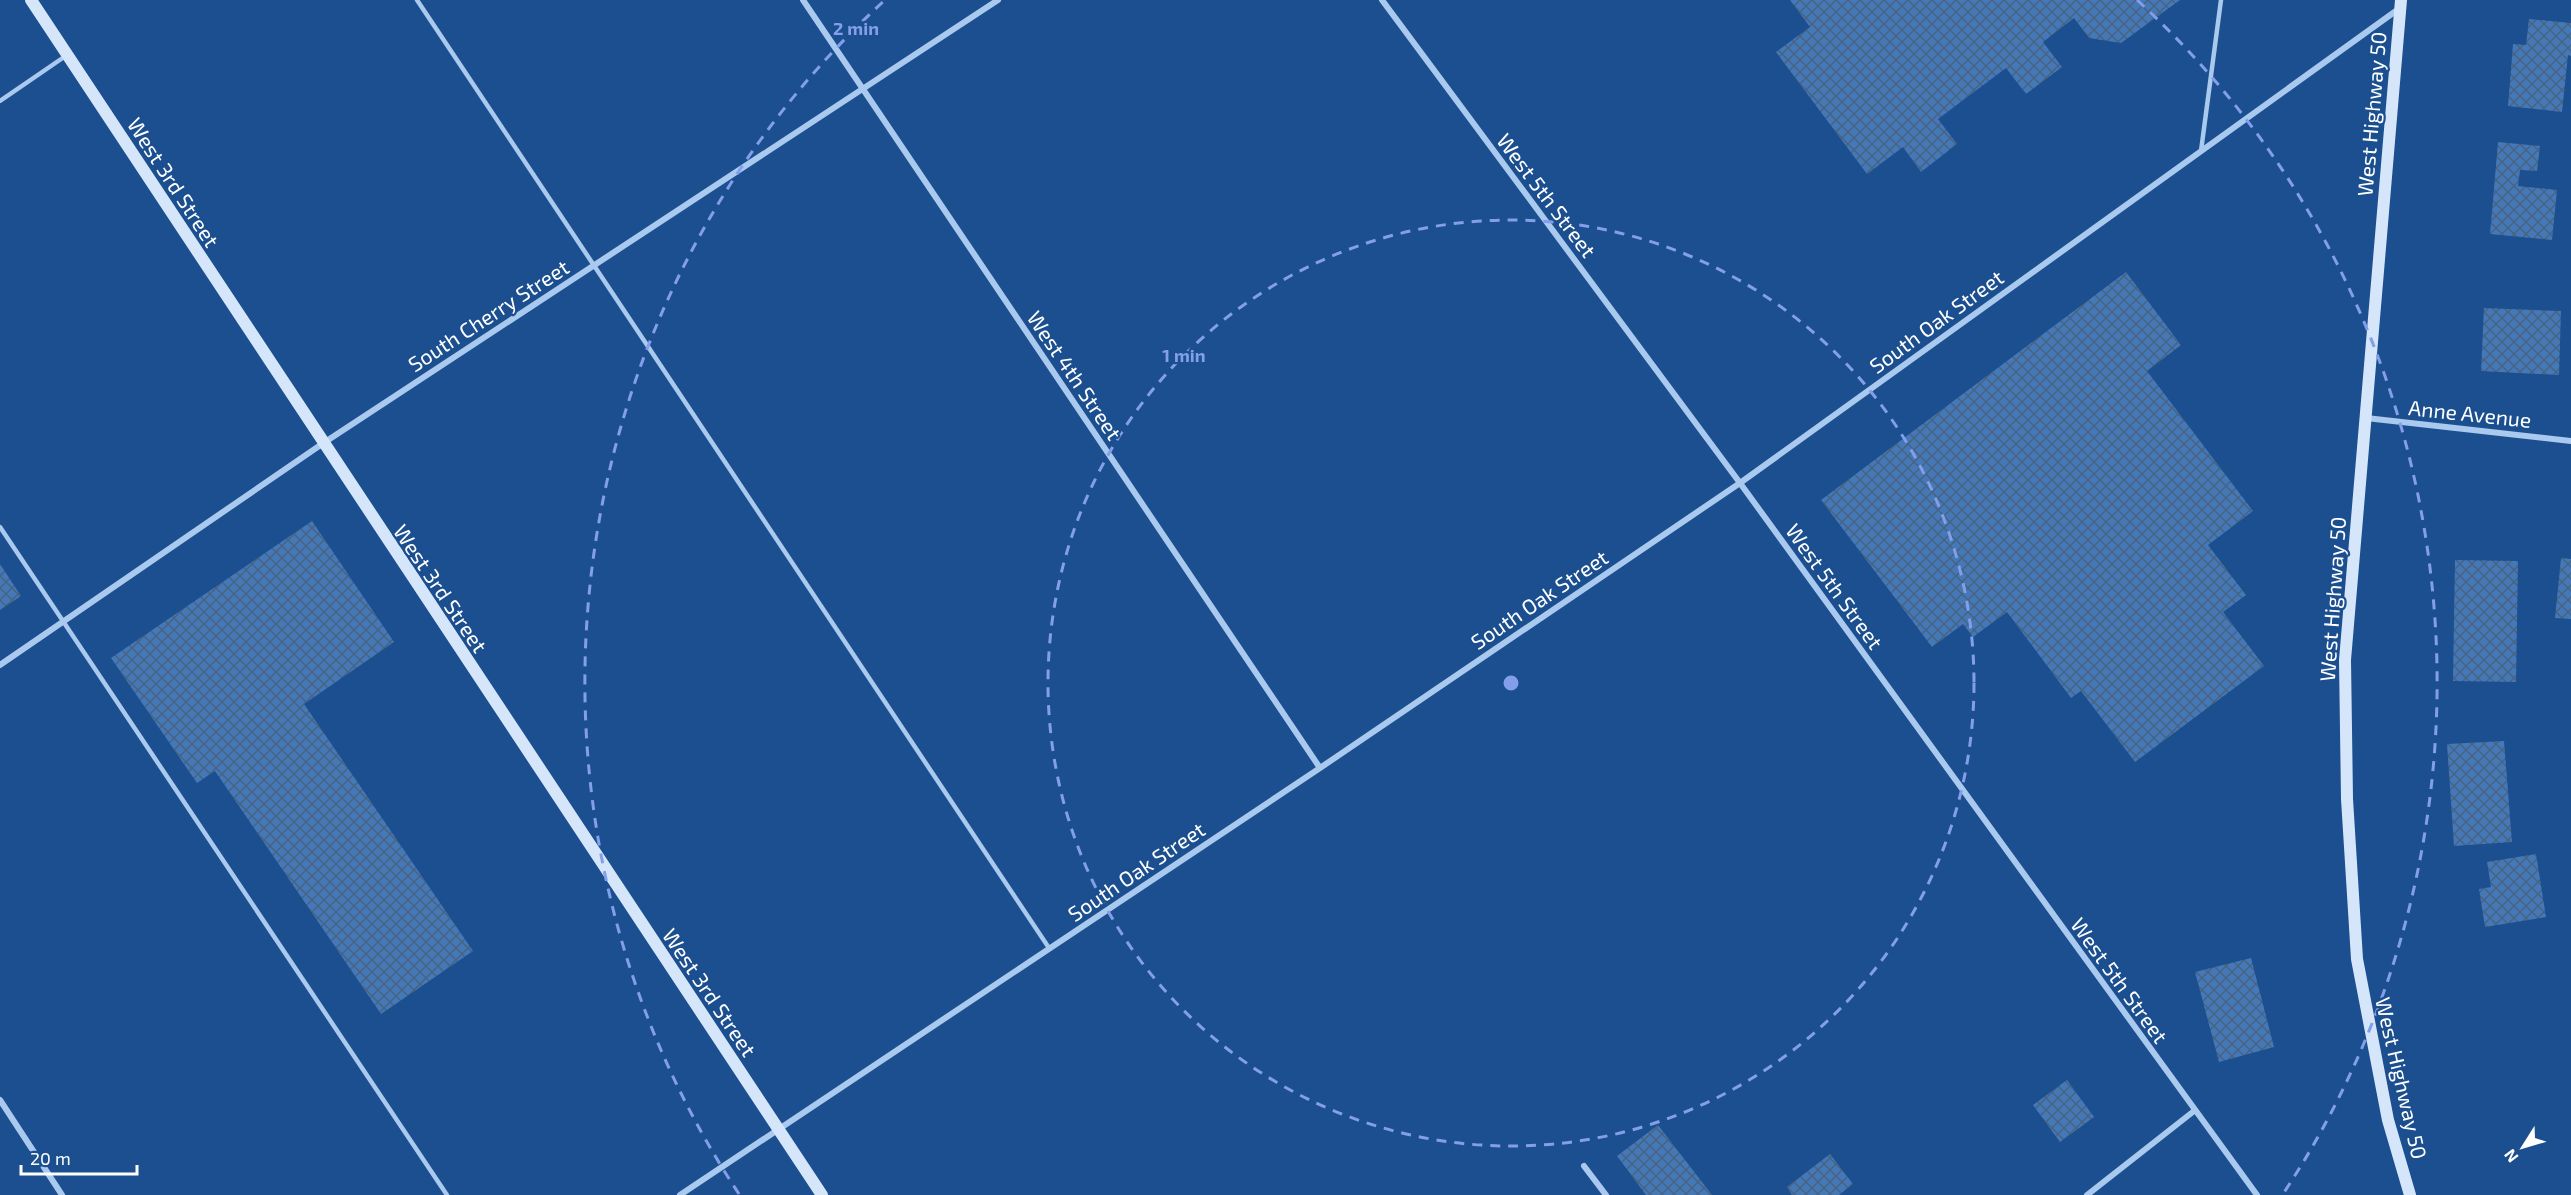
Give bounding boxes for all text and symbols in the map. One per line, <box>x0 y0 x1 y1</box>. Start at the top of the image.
text: 2 min <box>833 17 879 39</box>
street label: West Highway 50 <box>2351 31 2391 197</box>
street label: West 3rd Street <box>123 113 225 251</box>
street label: West 5th Street <box>1492 128 1602 262</box>
street label: South Cherry Street <box>403 254 573 376</box>
street label: South Oak Street <box>1864 264 2008 378</box>
street label: West 4th Street <box>1023 306 1127 444</box>
text: 1 min <box>1162 344 1206 366</box>
street label: Anne Avenue <box>2407 394 2533 432</box>
street label: West Highway 50 <box>2314 516 2350 682</box>
street label: West 3rd Street <box>389 519 493 657</box>
street label: West 5th Street <box>1781 519 1889 653</box>
street label: South Oak Street <box>1466 544 1612 654</box>
centre of rings <box>1501 673 1521 693</box>
street label: South Oak Street <box>1063 816 1209 926</box>
street label: West 5th Street <box>2066 913 2174 1047</box>
street label: West 3rd Street <box>658 923 762 1061</box>
street label: West Highway 50 <box>2371 995 2433 1161</box>
north arrow <box>2493 1117 2553 1177</box>
scale bar <box>21 1138 136 1176</box>
text: N <box>2500 1146 2522 1167</box>
text: 20 m <box>30 1147 71 1169</box>

